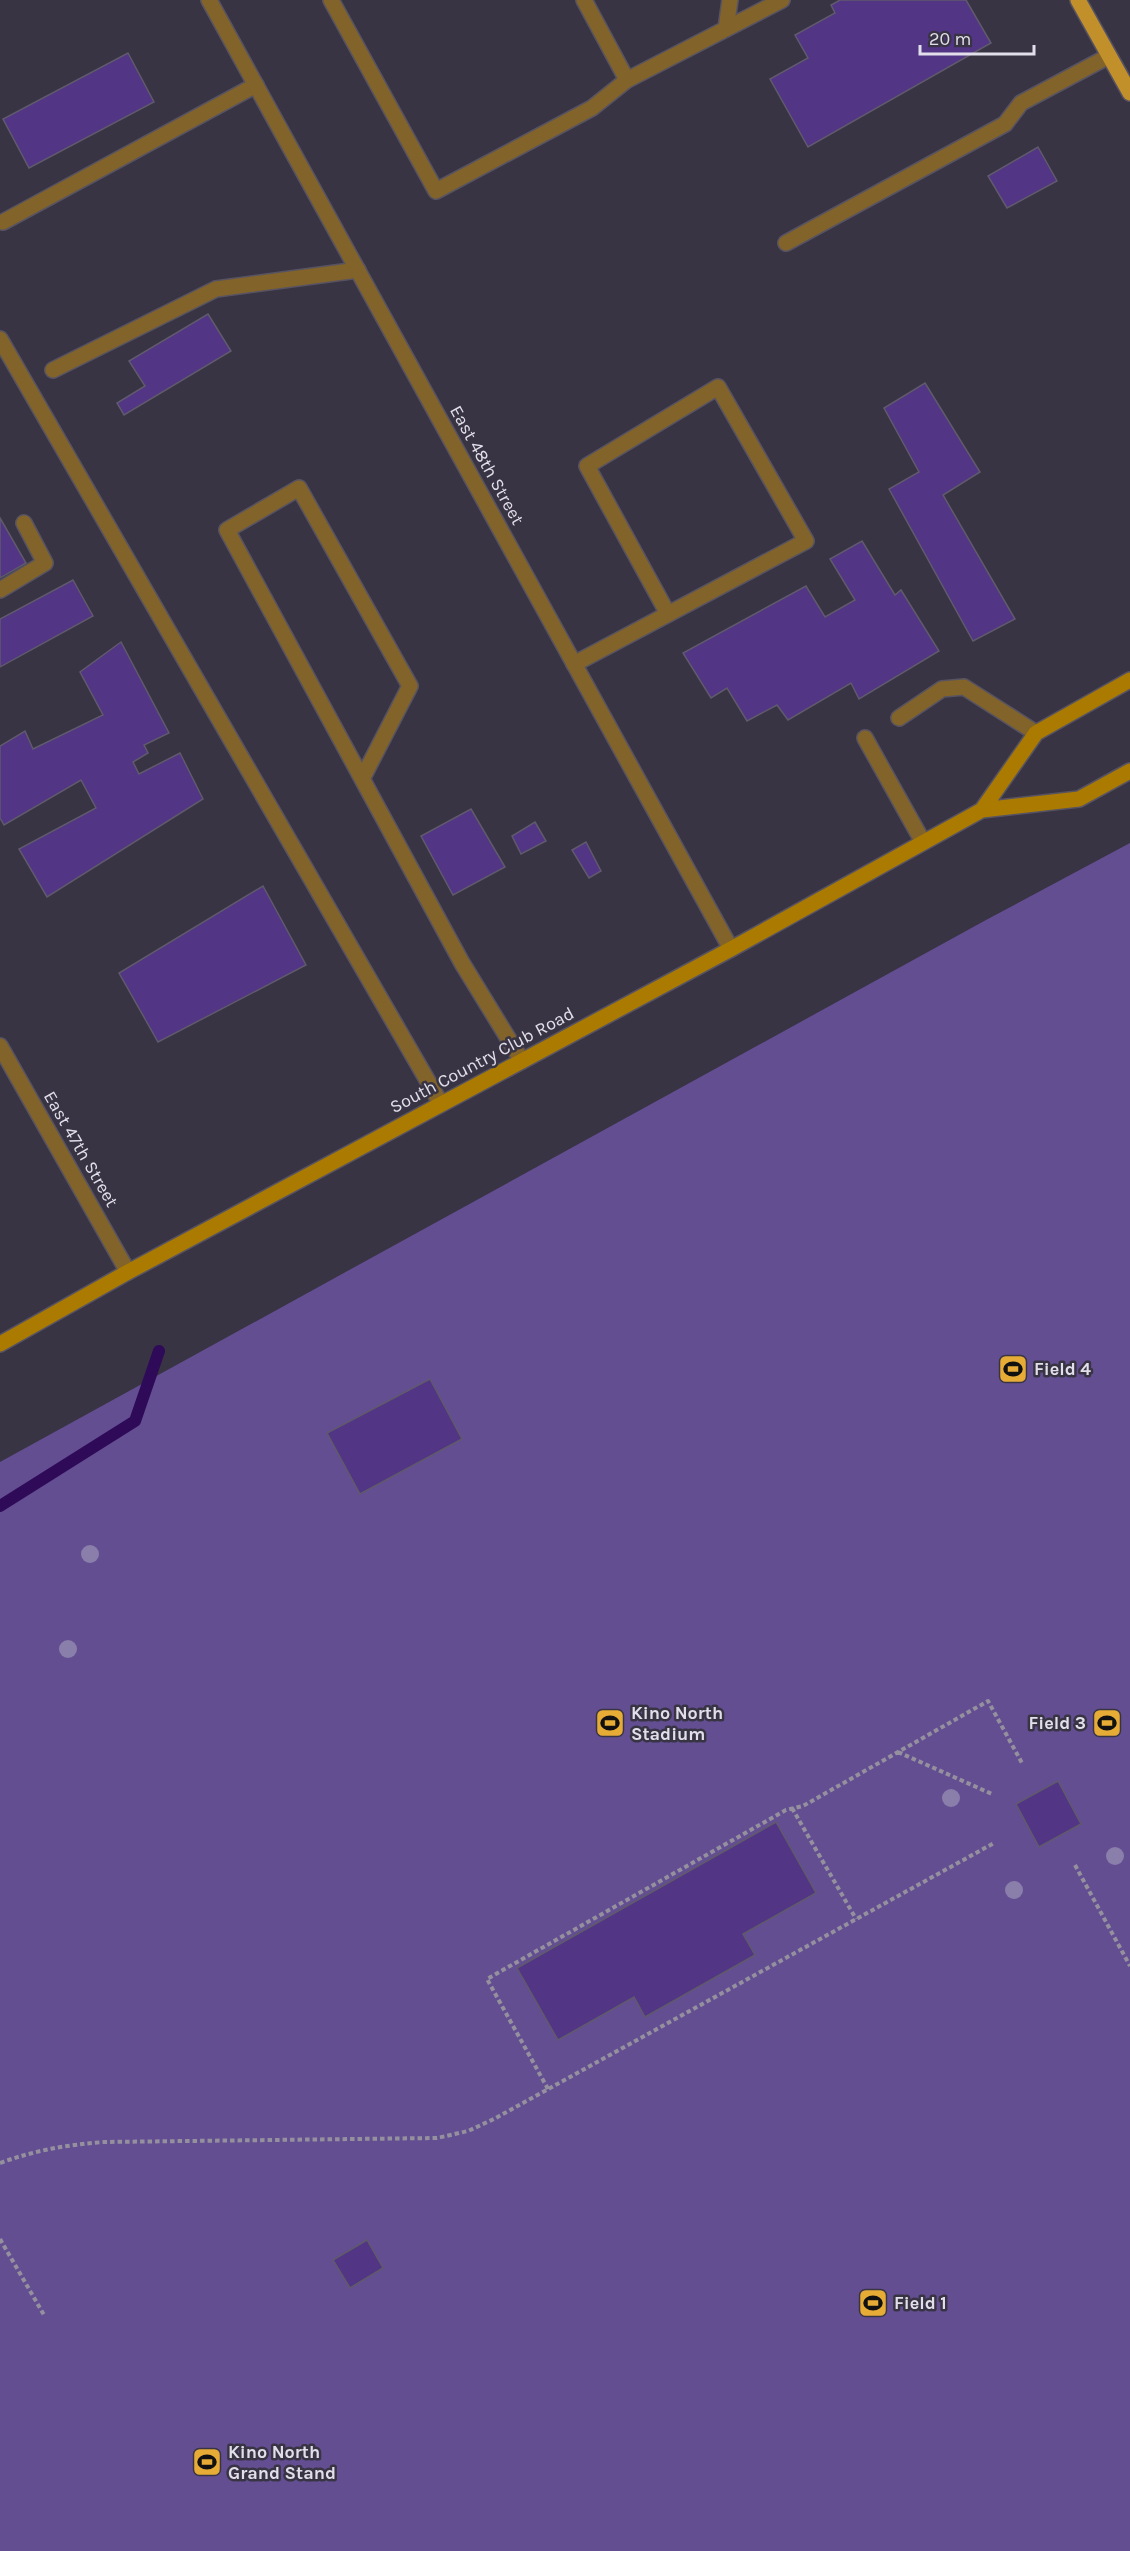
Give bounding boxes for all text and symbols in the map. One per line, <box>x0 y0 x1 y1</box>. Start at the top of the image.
scale bar <box>920 18 1034 56</box>
text: 20 m <box>929 28 971 50</box>
street label: East 48th Street <box>445 402 529 529</box>
street label: South Country Club Road <box>386 1002 578 1118</box>
street label: East 47th Street <box>39 1087 123 1211</box>
sports icon: Field 4 <box>997 1353 1029 1385</box>
place label: Field 4 <box>1034 1358 1091 1380</box>
place label: Kino North Stadium <box>631 1702 723 1745</box>
sports icon: Kino North Stadium <box>594 1707 626 1739</box>
sports icon: Field 3 <box>1091 1707 1123 1739</box>
place label: Field 3 <box>1028 1712 1086 1734</box>
sports icon: Field 1 <box>857 2287 889 2319</box>
place label: Field 1 <box>894 2292 947 2314</box>
place label: Kino North Grand Stand <box>228 2441 336 2484</box>
sports icon: Kino North Grand Stand <box>191 2446 223 2478</box>

